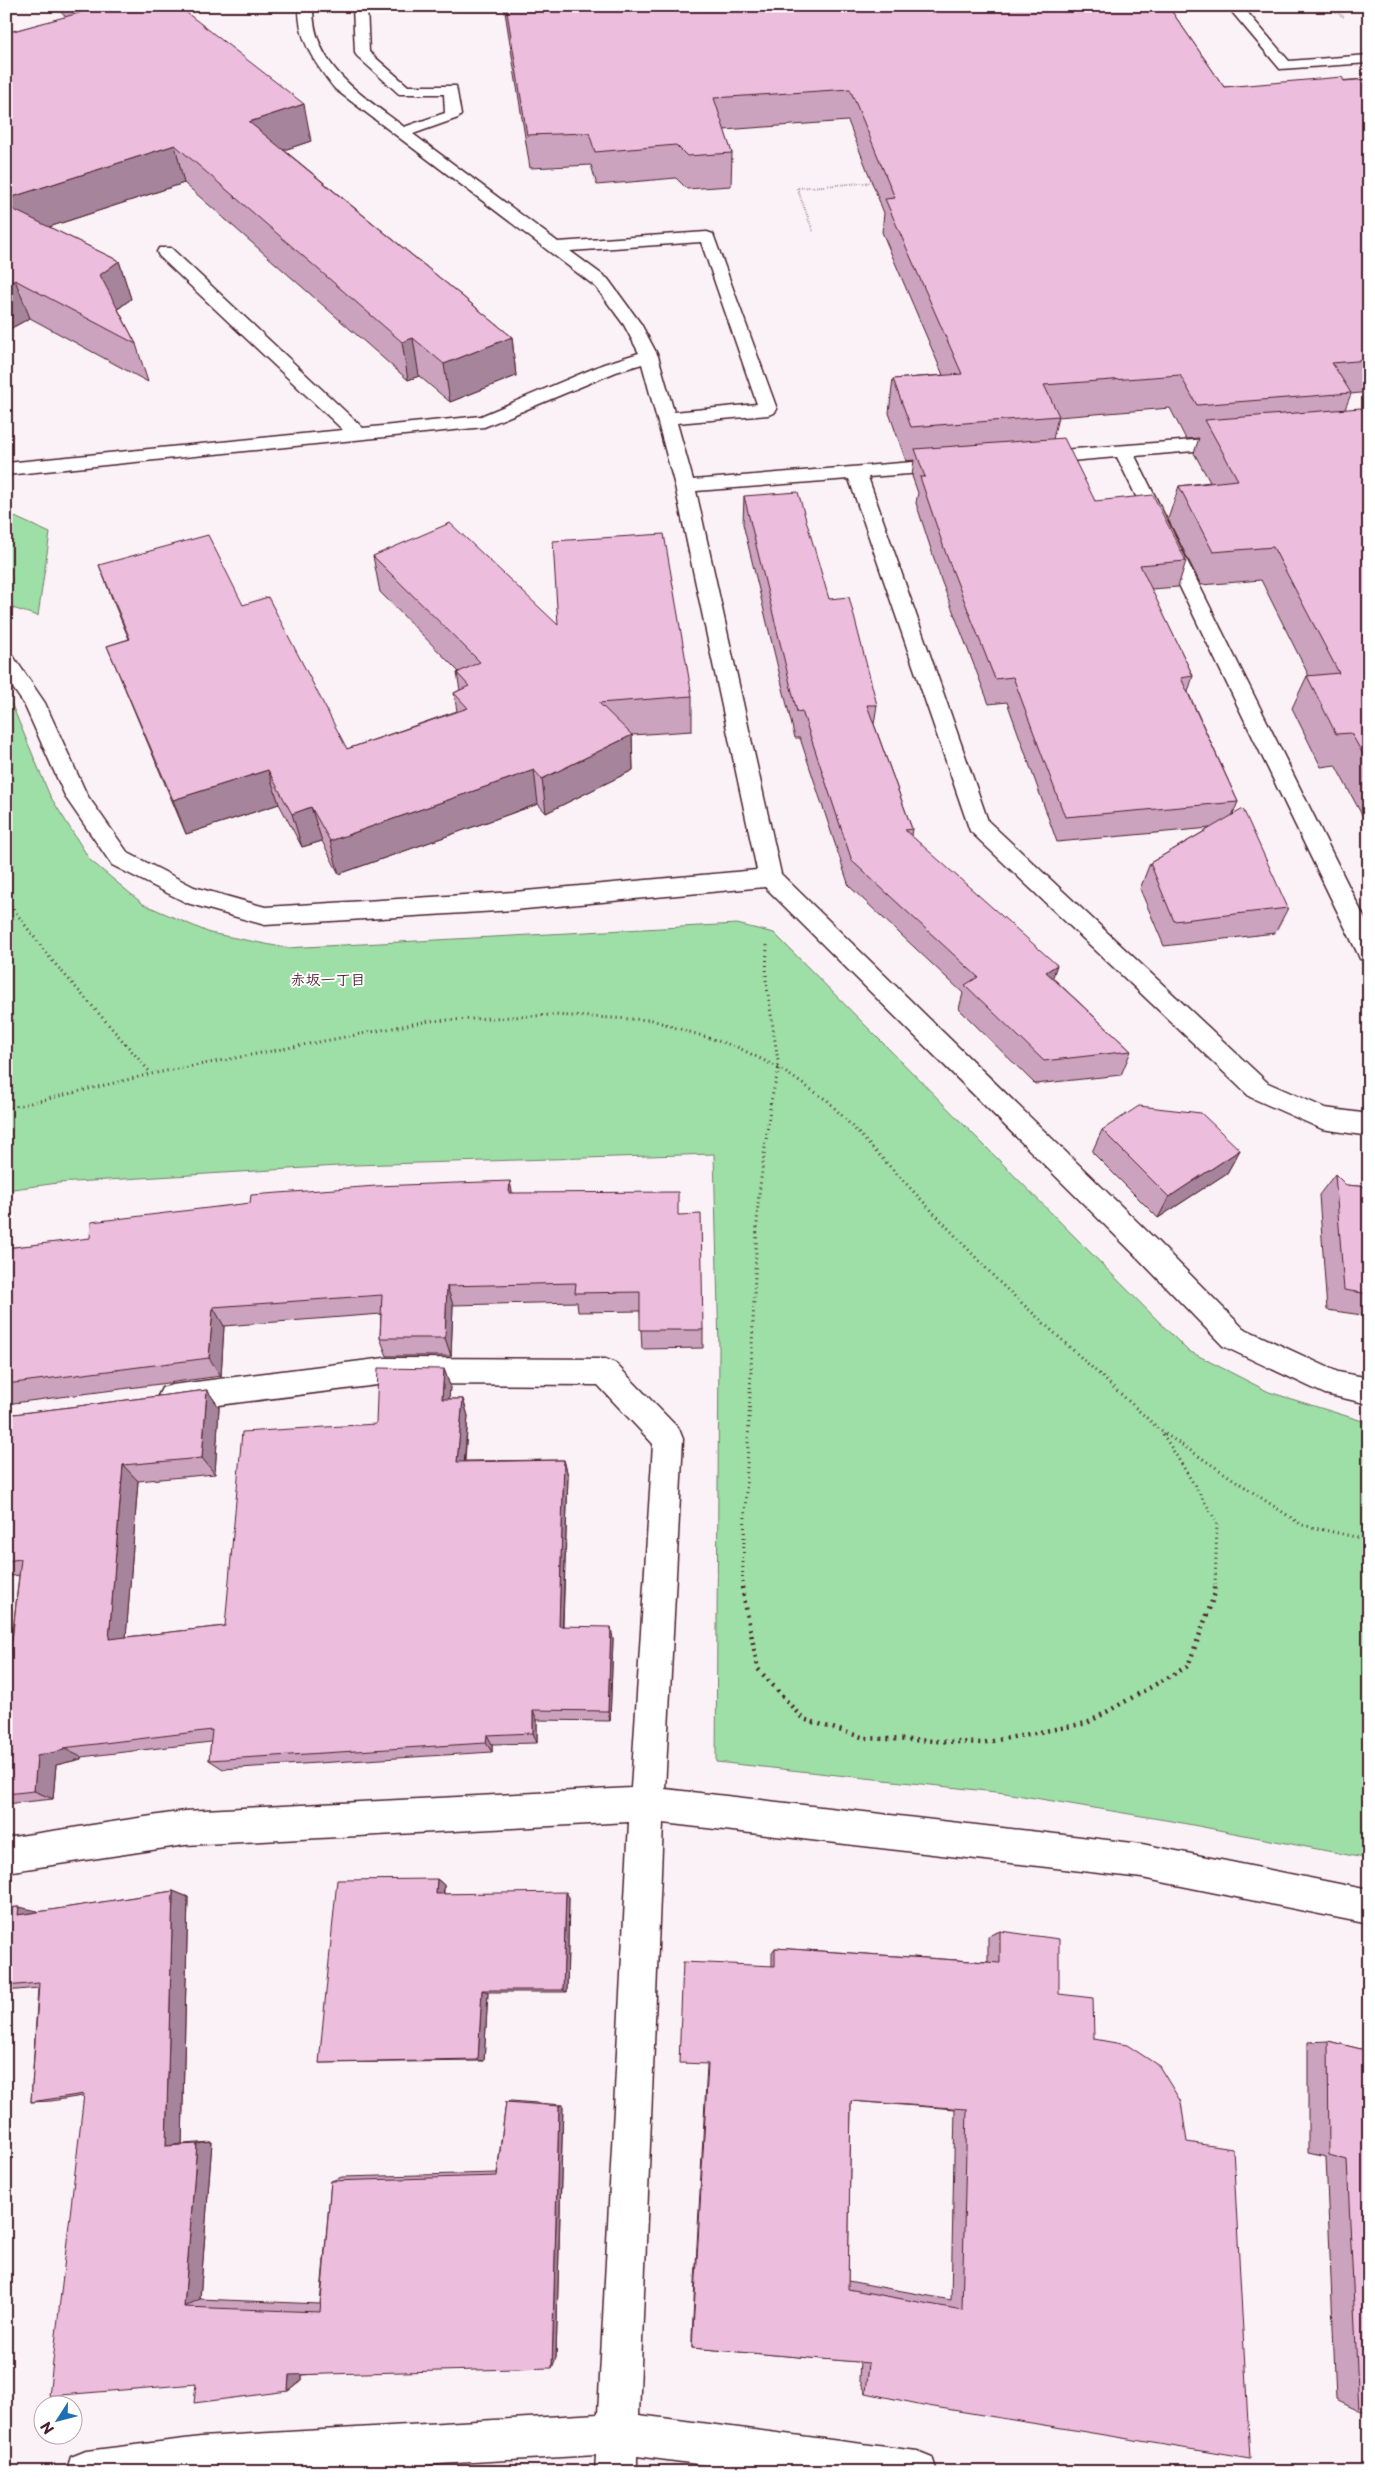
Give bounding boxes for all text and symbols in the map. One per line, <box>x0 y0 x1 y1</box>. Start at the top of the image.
district label: 赤坂一丁目 <box>290 967 366 990</box>
north arrow <box>32 2396 82 2446</box>
text: N <box>35 2417 59 2439</box>

